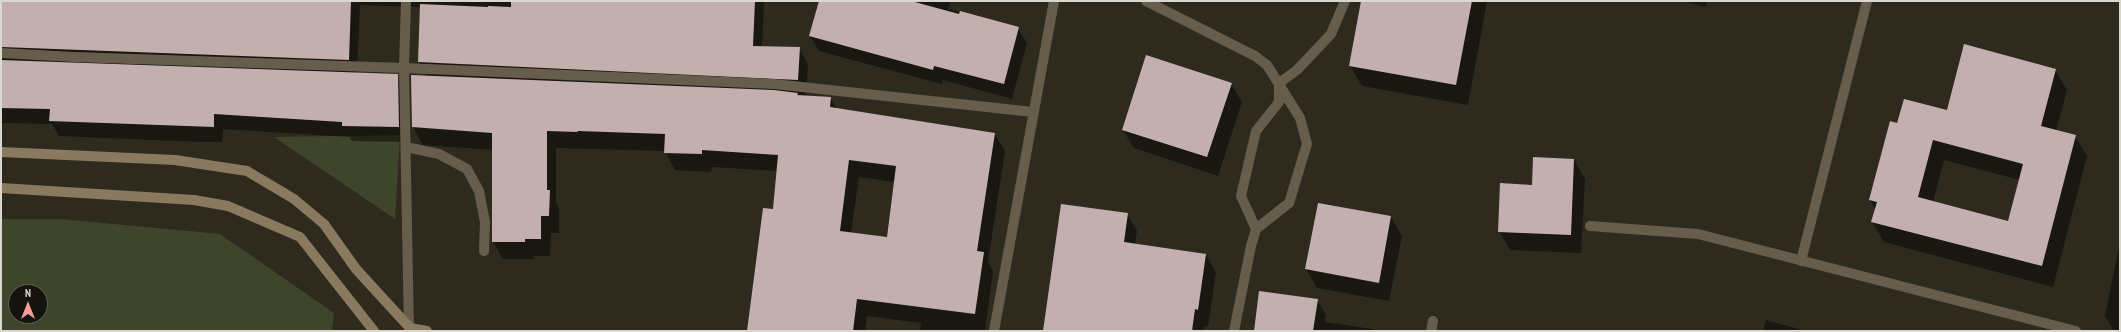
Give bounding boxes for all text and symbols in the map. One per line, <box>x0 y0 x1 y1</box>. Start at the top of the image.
north arrow <box>8 284 48 324</box>
text: N <box>25 286 31 300</box>

